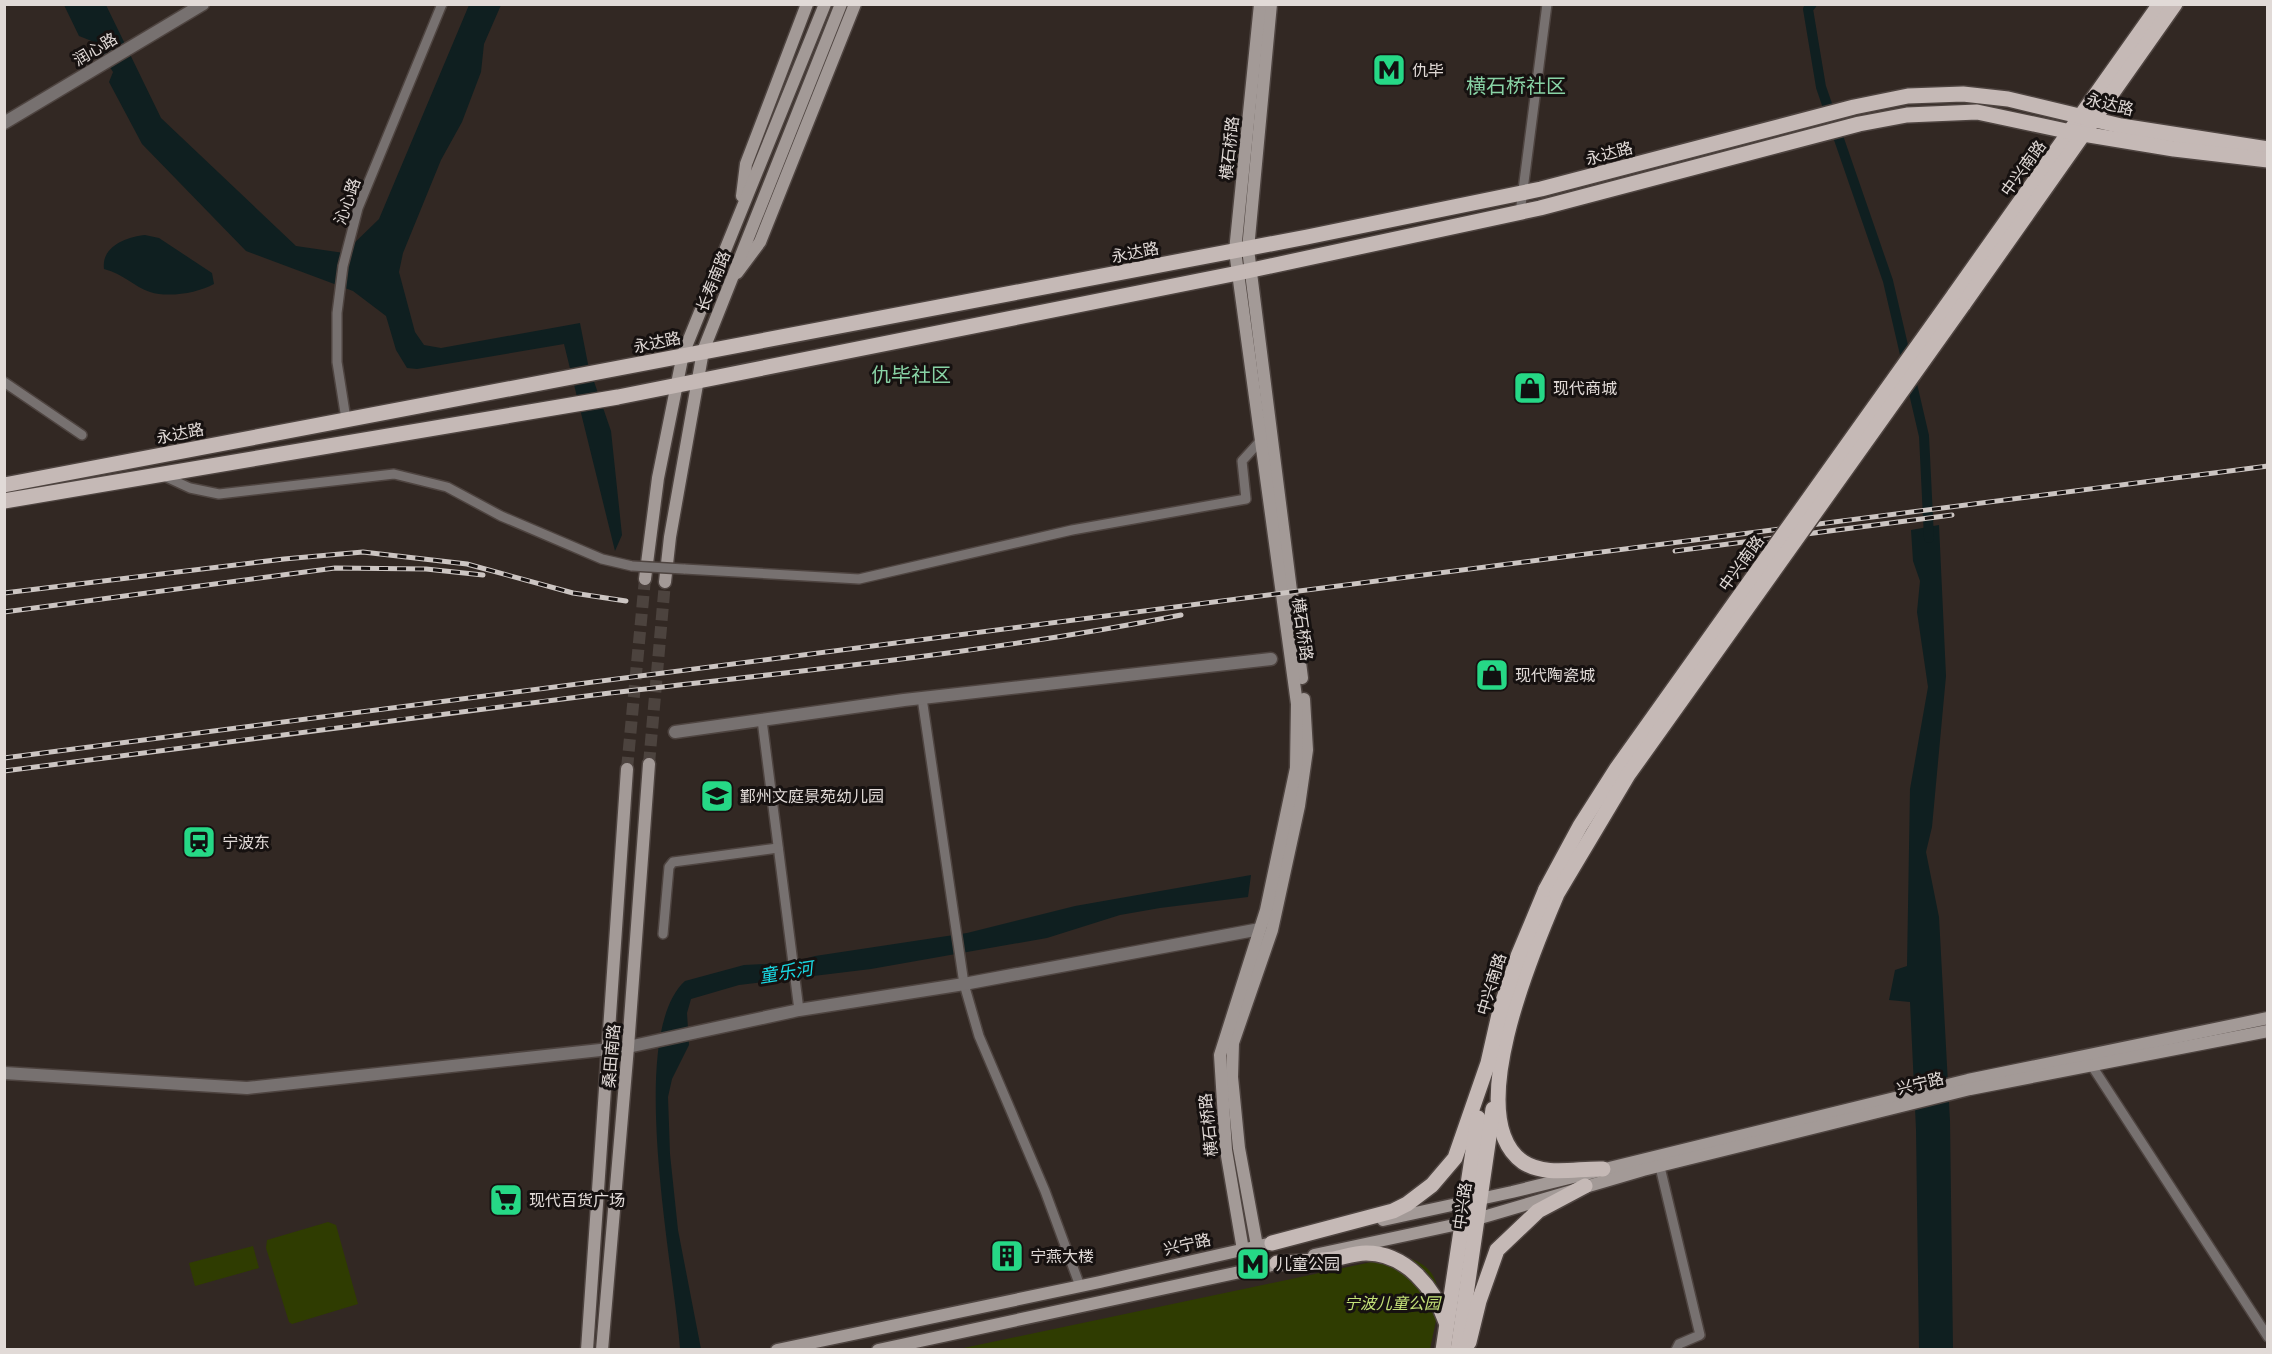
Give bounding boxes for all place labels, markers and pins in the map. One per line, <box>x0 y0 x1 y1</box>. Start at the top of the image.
metro station icon: 仇毕 <box>1371 52 1407 88</box>
place label: 仇毕 <box>1412 60 1444 80</box>
shop icon: 现代商城 <box>1512 370 1548 406</box>
place label: 现代商城 <box>1553 378 1617 398</box>
shop icon: 现代陶瓷城 <box>1474 657 1510 693</box>
place label: 现代陶瓷城 <box>1515 665 1595 685</box>
school or university icon: 鄞州文庭景苑幼儿园 <box>699 778 735 814</box>
place label: 鄞州文庭景苑幼儿园 <box>740 786 884 806</box>
station icon: 宁波东 <box>181 824 217 860</box>
place label: 宁波东 <box>222 832 270 852</box>
supermarket icon: 现代百货广场 <box>488 1182 524 1218</box>
place label: 现代百货广场 <box>529 1190 625 1210</box>
building icon: 宁燕大楼 <box>989 1238 1025 1274</box>
place label: 宁燕大楼 <box>1030 1246 1094 1266</box>
metro station icon: 儿童公园 <box>1235 1246 1271 1282</box>
place label: 儿童公园 <box>1276 1254 1340 1274</box>

